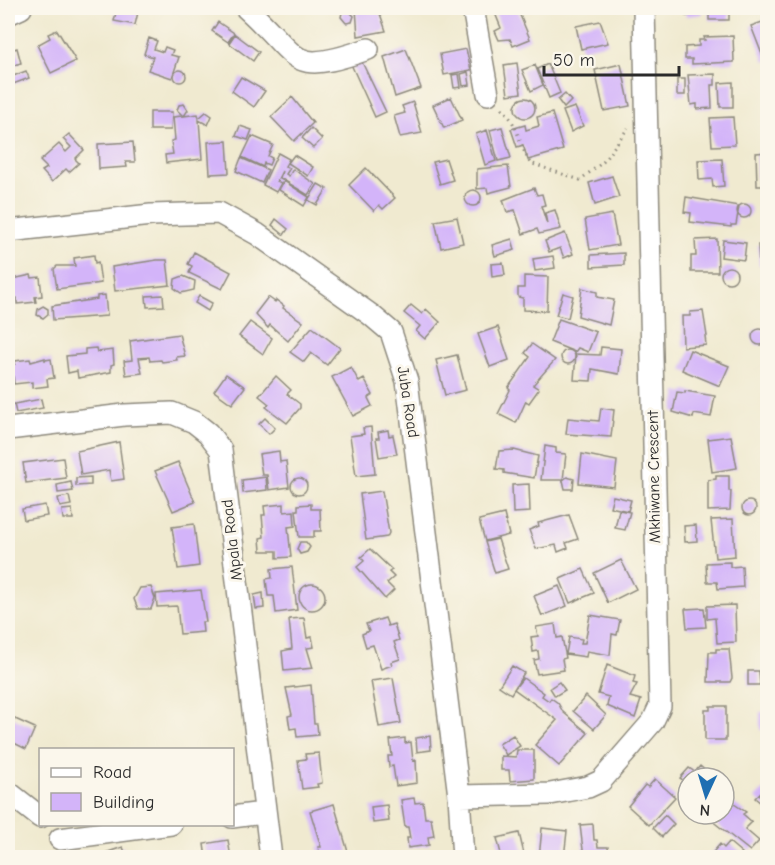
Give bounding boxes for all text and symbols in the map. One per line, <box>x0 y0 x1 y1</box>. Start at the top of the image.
scale bar <box>544 39 679 77</box>
text: 50 m <box>553 50 595 71</box>
street label: Juba Road <box>393 365 423 439</box>
street label: Mkhiwane Crescent <box>644 410 664 544</box>
street label: Mpala Road <box>218 498 246 582</box>
legend <box>39 748 234 826</box>
text: Road <box>93 762 132 783</box>
north arrow <box>676 766 736 826</box>
text: Building <box>93 792 155 813</box>
text: N <box>699 801 711 819</box>

